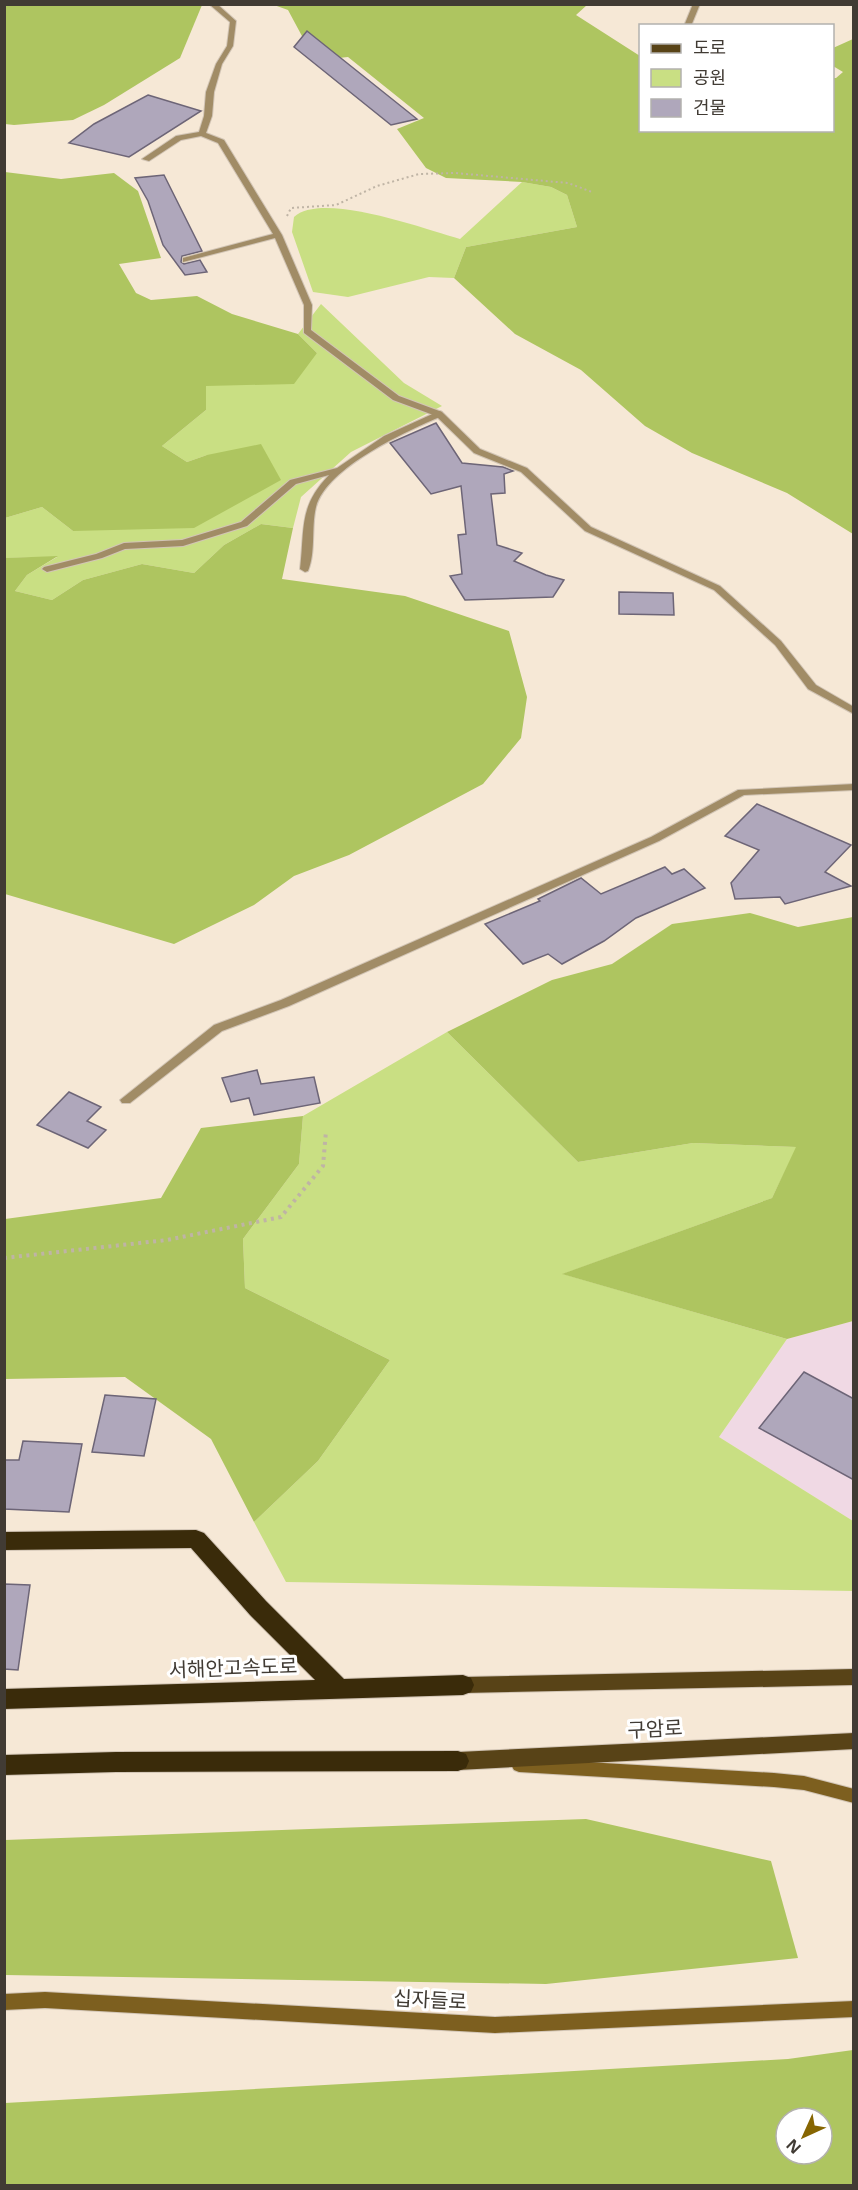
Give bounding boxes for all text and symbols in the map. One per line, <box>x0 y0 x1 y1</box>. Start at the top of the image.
legend <box>639 24 834 132</box>
text: 도로 <box>693 35 726 59</box>
text: 공원 <box>693 65 726 89</box>
text: 건물 <box>693 95 726 119</box>
street label: 서해안고속도로 <box>168 1652 298 1683</box>
street label: 구암로 <box>627 1714 683 1743</box>
street label: 십자들로 <box>393 1984 467 2015</box>
north arrow <box>774 2106 834 2166</box>
text: N <box>781 2134 806 2159</box>

